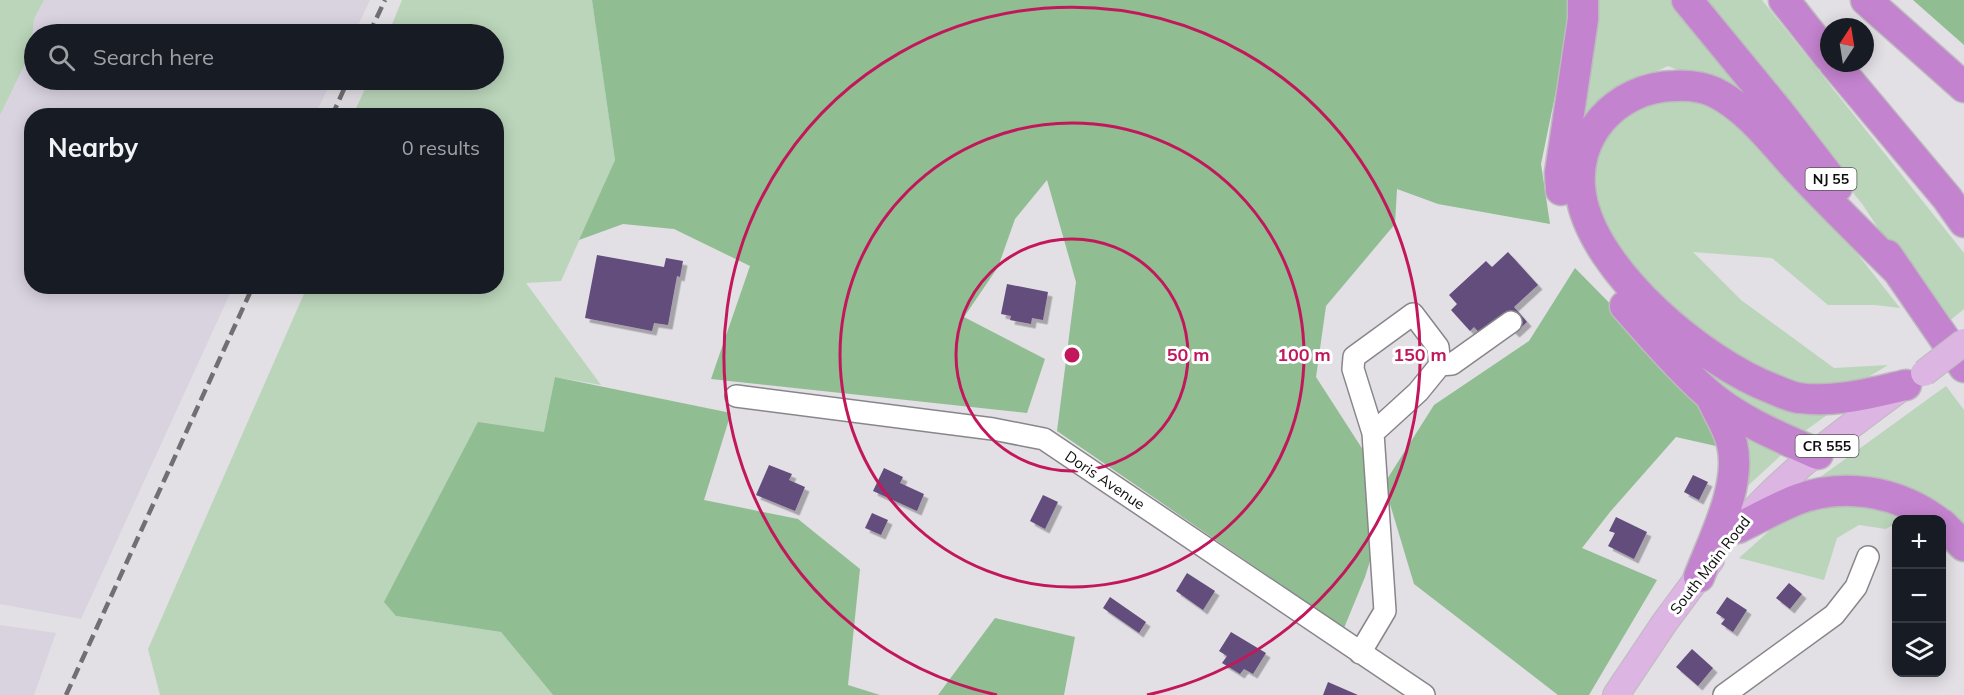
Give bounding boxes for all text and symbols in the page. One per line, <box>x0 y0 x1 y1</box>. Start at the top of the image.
north arrow <box>1820 18 1874 72</box>
search box <box>24 24 504 90</box>
icon: search <box>45 41 78 74</box>
text: Search here <box>93 43 214 71</box>
text: Nearby <box>48 131 138 164</box>
text: 0 results <box>402 135 480 160</box>
road number: NJ 55 <box>1806 168 1856 190</box>
text: 50 m <box>1167 343 1209 366</box>
text: 100 m <box>1277 343 1331 366</box>
text: 150 m <box>1393 343 1447 366</box>
centre of rings <box>1062 345 1082 365</box>
road number: CR 555 <box>1796 435 1858 457</box>
street label: Doris Avenue <box>1061 446 1149 514</box>
street label: South Main Road <box>1666 512 1754 618</box>
map controls <box>1892 515 1946 677</box>
button: + <box>1892 515 1946 569</box>
button: − <box>1892 569 1946 623</box>
button: layers <box>1892 623 1946 677</box>

